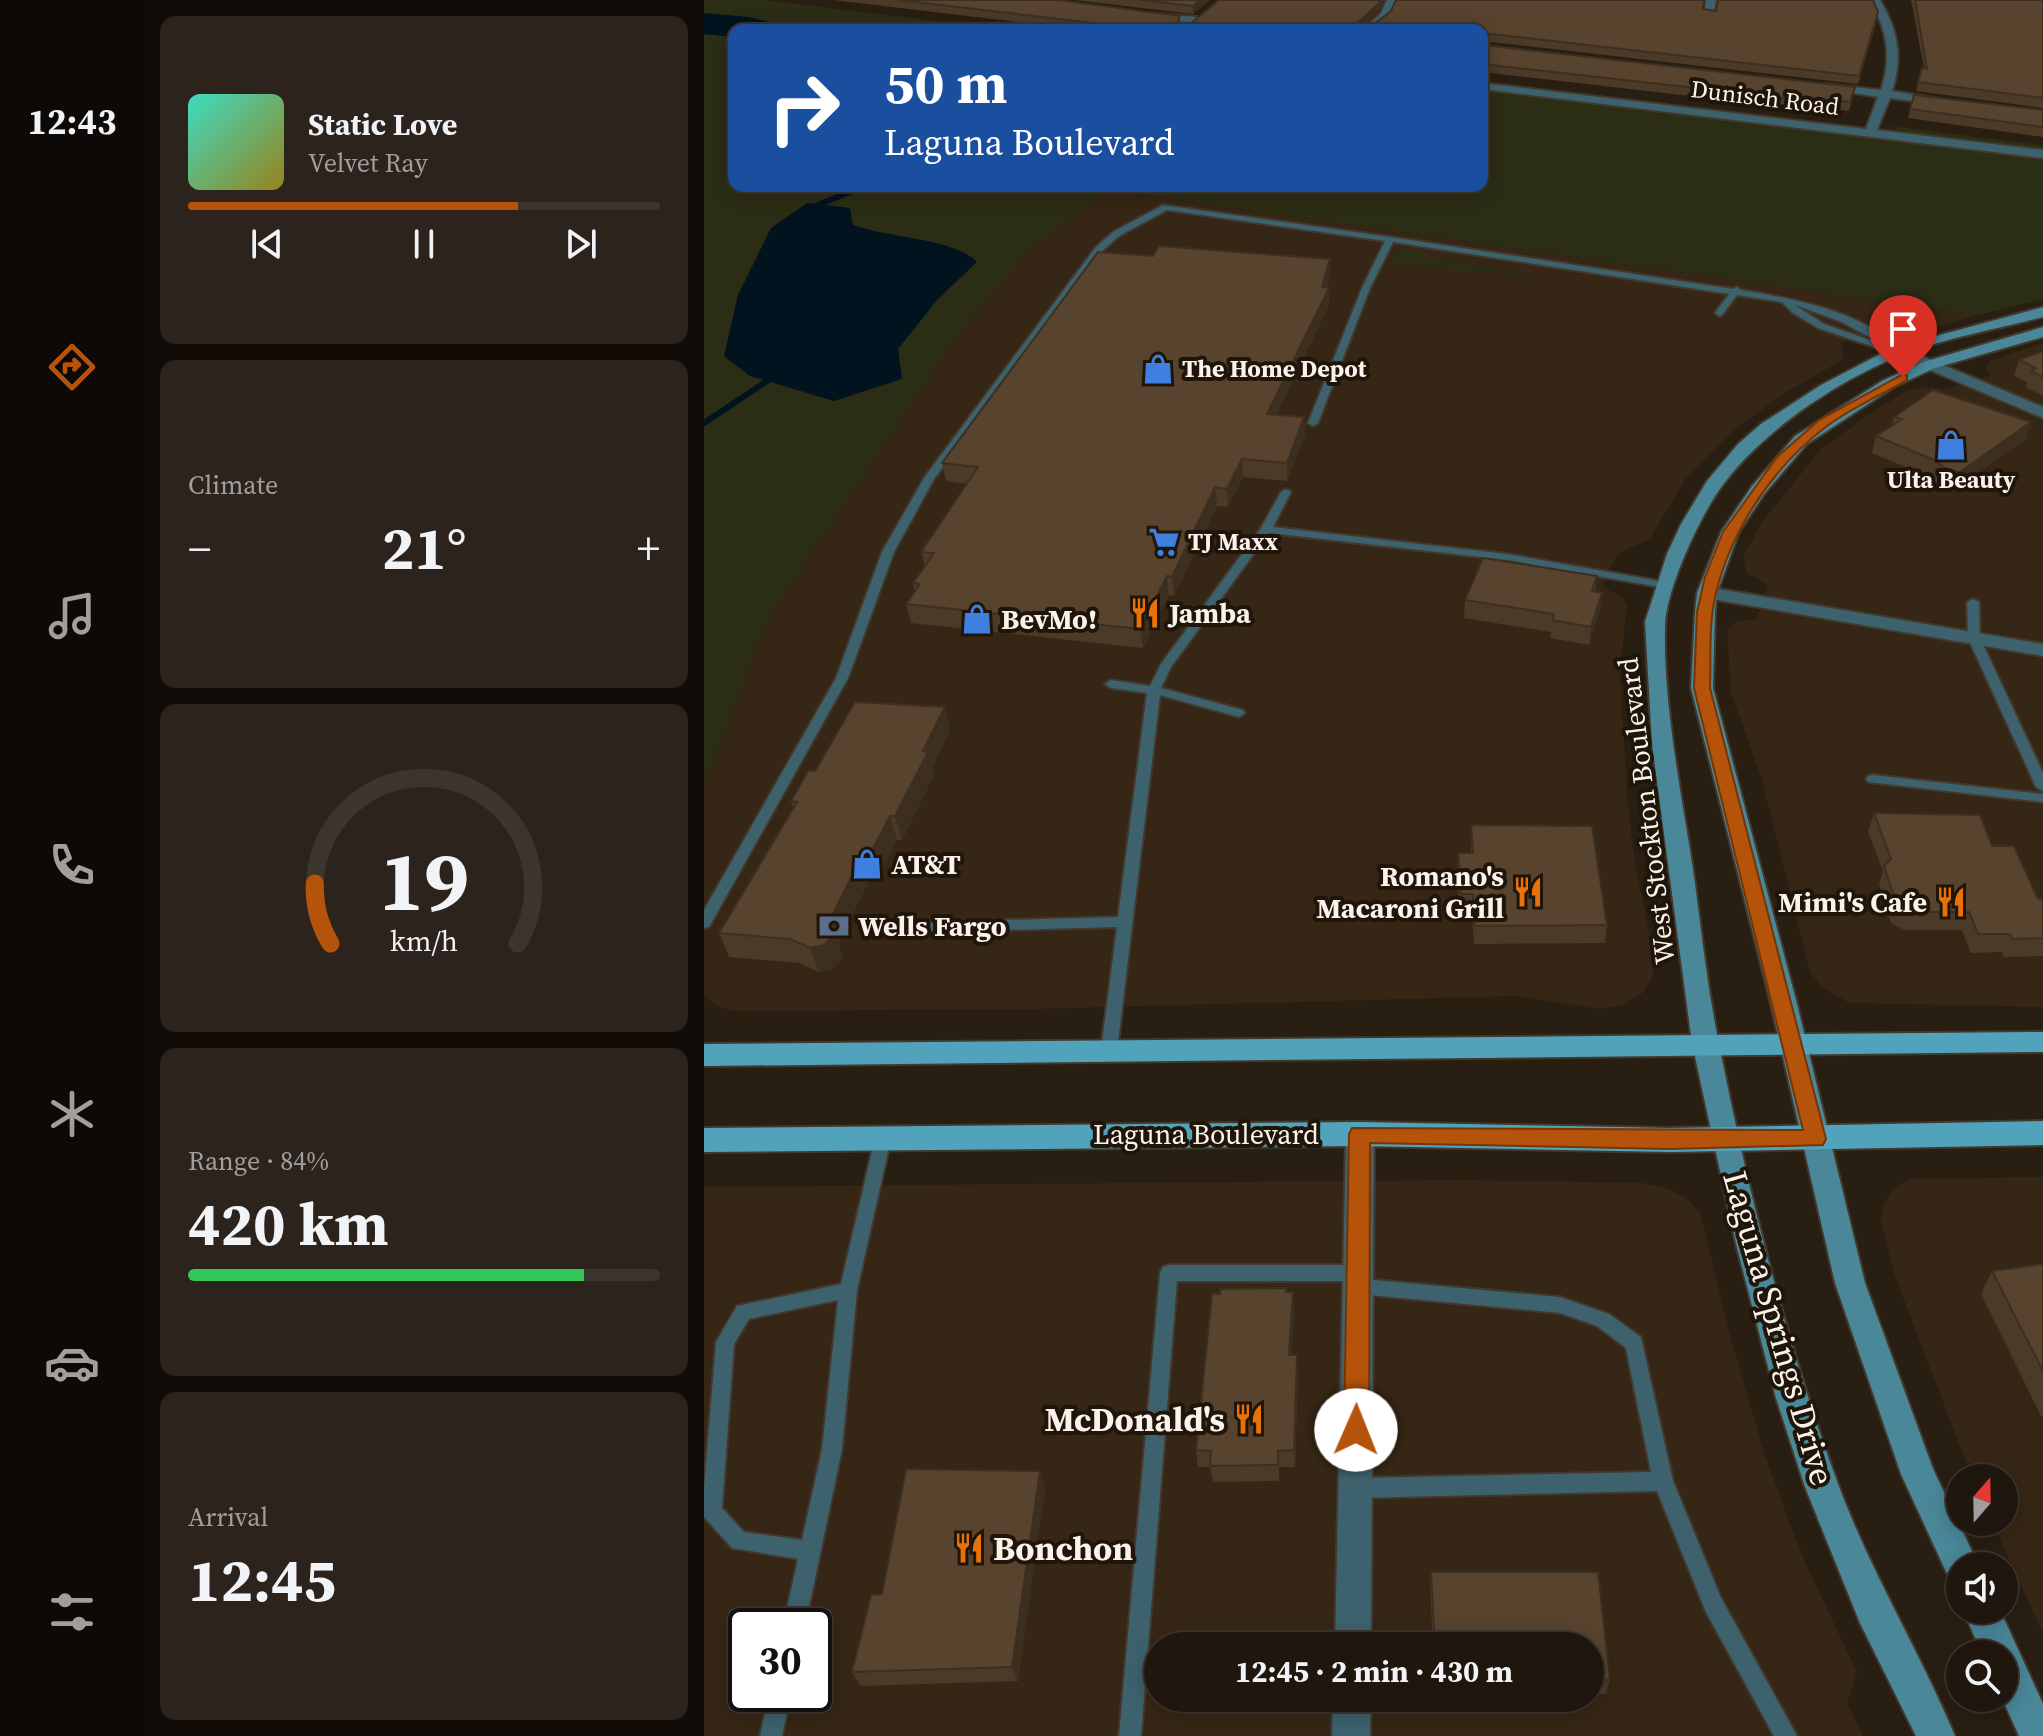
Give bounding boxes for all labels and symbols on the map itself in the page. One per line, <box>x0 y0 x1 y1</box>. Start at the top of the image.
street label: Dunisch Road <box>1689 72 1841 123</box>
pin <box>1869 295 1937 377</box>
shop icon: The Home Depot <box>1141 352 1175 386</box>
place label: The Home Depot <box>1182 352 1367 385</box>
shop icon: Ulta Beauty <box>1934 428 1968 462</box>
place label: Ulta Beauty <box>1887 463 2015 496</box>
supermarket icon: TJ Maxx <box>1147 525 1181 559</box>
place label: TJ Maxx <box>1188 525 1279 558</box>
place label: Jamba <box>1167 594 1251 632</box>
restaurant icon: Jamba <box>1128 596 1162 630</box>
place label: BevMo! <box>1001 600 1097 638</box>
shop icon: BevMo! <box>960 602 994 636</box>
street label: West Stockton Boulevard <box>1608 655 1684 967</box>
place label: AT&T <box>891 845 961 883</box>
shop icon: AT&T <box>850 847 884 881</box>
place label: Romano's Macaroni Grill <box>1316 857 1504 927</box>
restaurant icon: Romano's Macaroni Grill <box>1511 875 1545 909</box>
place label: Mimi's Cafe <box>1778 883 1927 921</box>
restaurant icon: Mimi's Cafe <box>1934 885 1968 919</box>
place label: Wells Fargo <box>858 907 1007 945</box>
bank icon: Wells Fargo <box>817 909 851 943</box>
street label: Laguna Boulevard <box>1093 1115 1319 1153</box>
street label: Laguna Springs Drive <box>1712 1166 1846 1490</box>
position arrow <box>1314 1388 1398 1472</box>
place label: McDonald's <box>1044 1396 1225 1442</box>
restaurant icon: McDonald's <box>1232 1402 1266 1436</box>
north arrow <box>1946 1464 2018 1536</box>
place label: Bonchon <box>993 1525 1133 1571</box>
restaurant icon: Bonchon <box>952 1531 986 1565</box>
speed limit sign: 30 <box>728 1608 832 1712</box>

